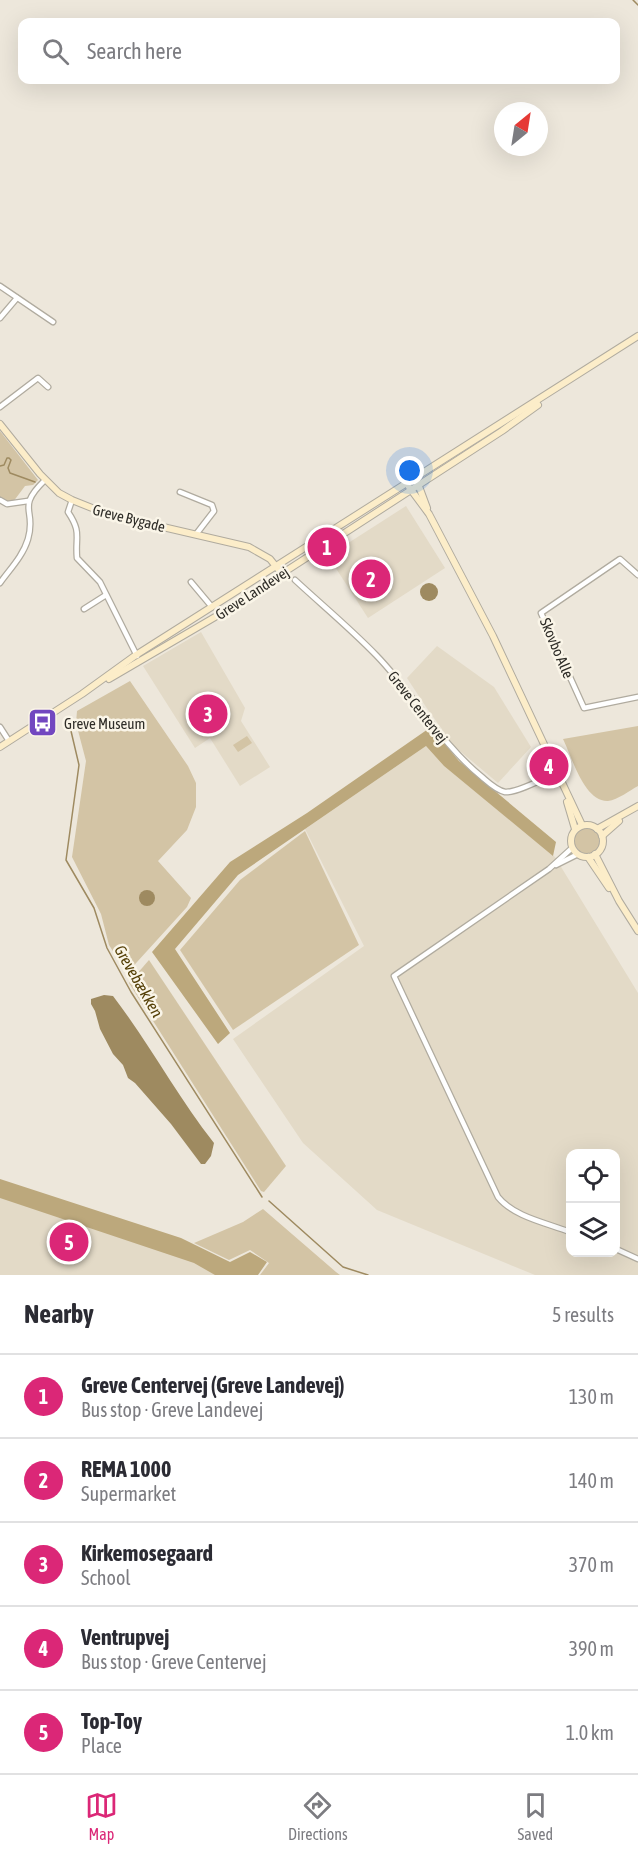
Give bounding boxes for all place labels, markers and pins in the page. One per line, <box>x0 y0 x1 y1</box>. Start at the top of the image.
pin: 1 <box>308 524 346 570</box>
pin: 2 <box>352 556 391 602</box>
pin: 3 <box>188 692 228 736</box>
bus stop icon: Greve Museum <box>27 707 59 739</box>
place label: Greve Museum <box>64 715 145 732</box>
pin: 4 <box>530 744 568 789</box>
pin: 5 <box>50 1220 88 1264</box>

